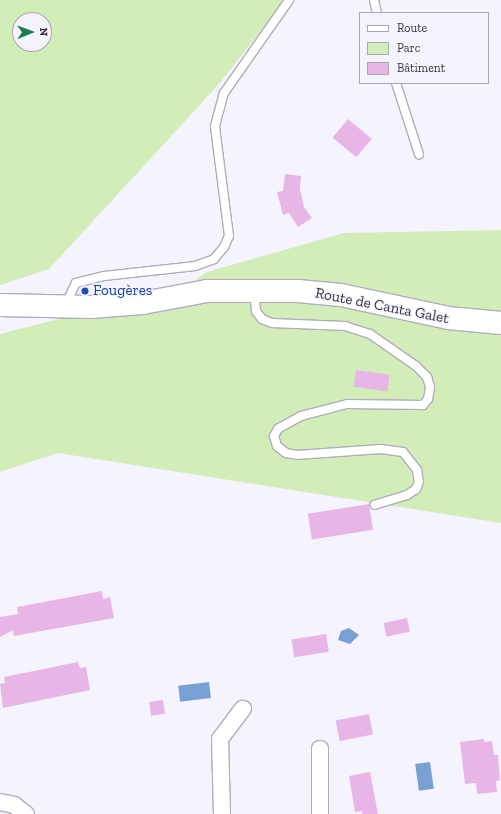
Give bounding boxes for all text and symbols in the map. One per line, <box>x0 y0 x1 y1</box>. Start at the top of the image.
north arrow <box>12 12 52 52</box>
legend <box>359 12 489 84</box>
text: Route <box>397 21 427 35</box>
text: N <box>37 27 50 36</box>
text: Parc <box>397 41 420 55</box>
text: Bâtiment <box>397 61 445 75</box>
place label: Fougères <box>93 282 152 300</box>
street label: Route de Canta Galet <box>314 284 450 328</box>
marker: Fougères <box>80 286 90 296</box>

